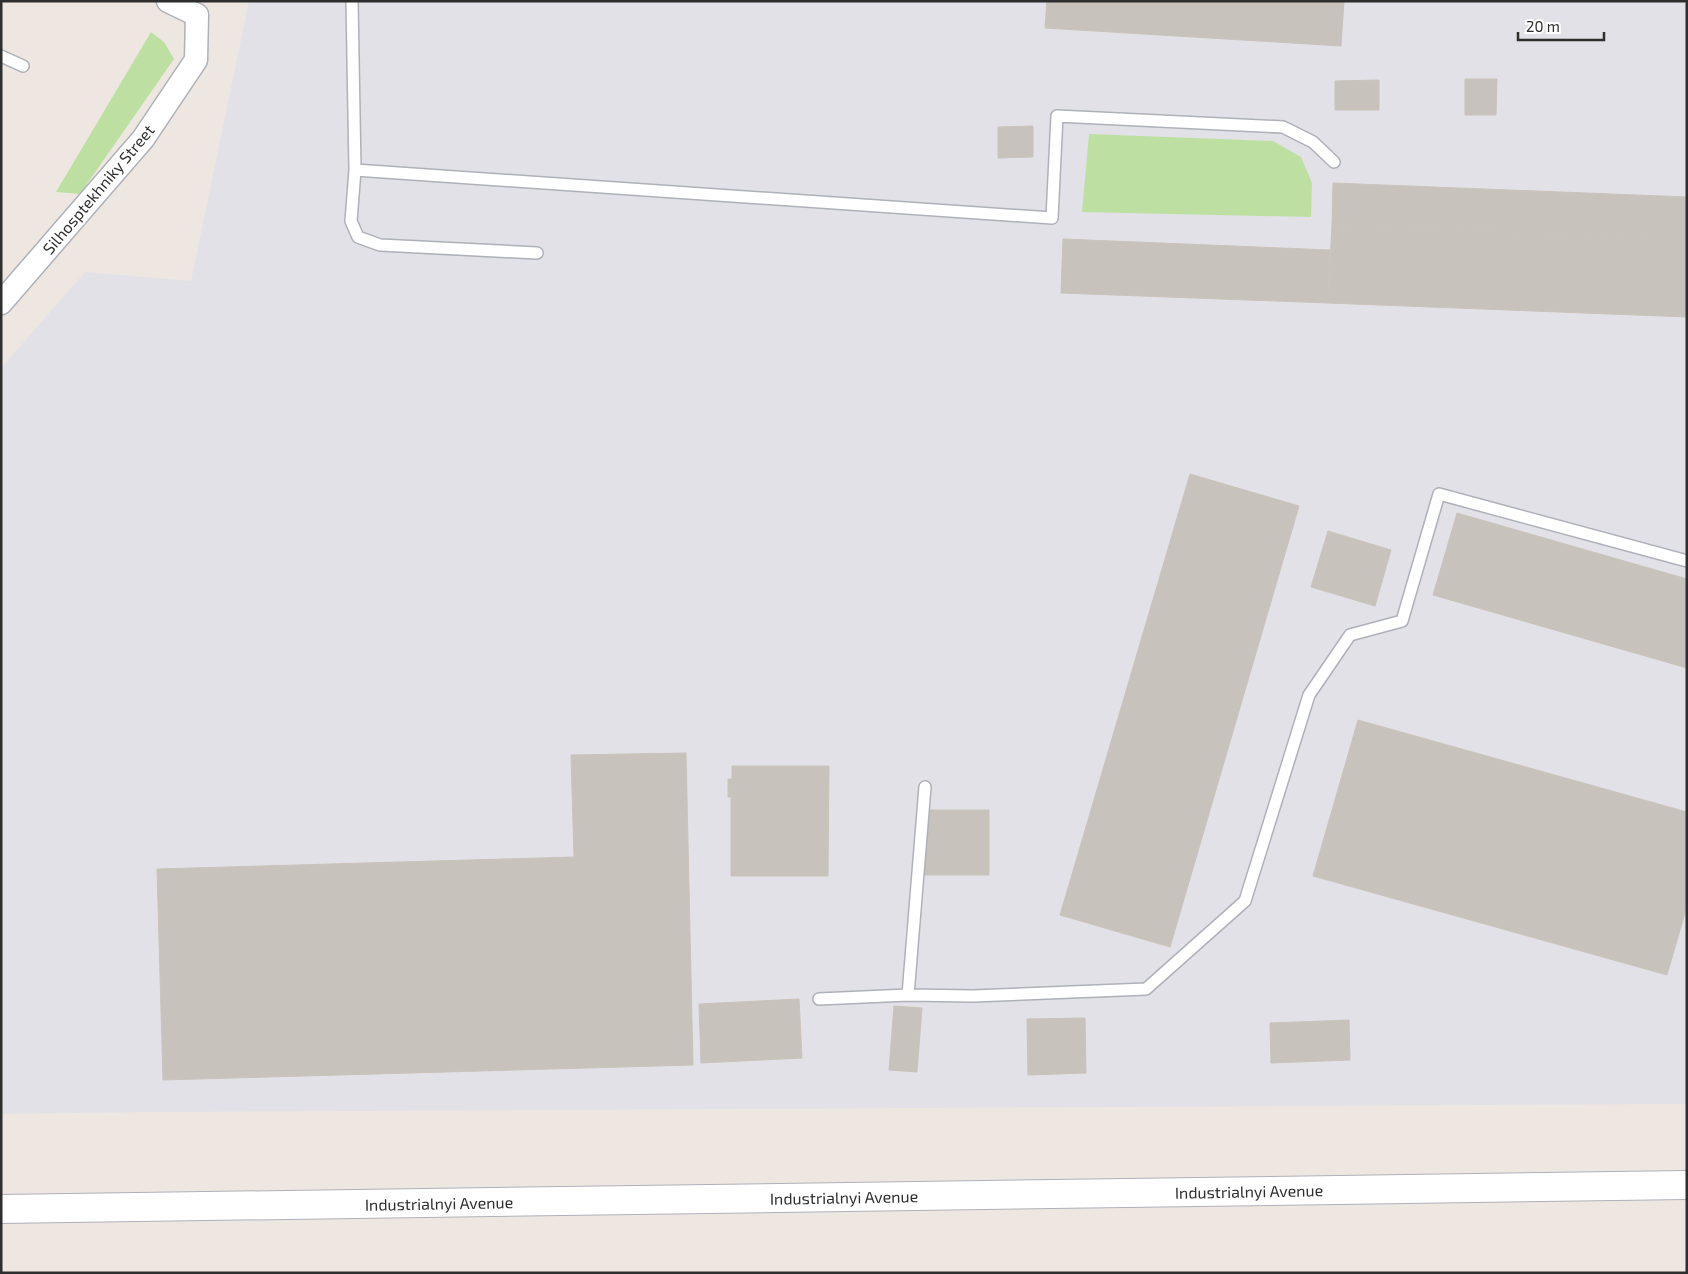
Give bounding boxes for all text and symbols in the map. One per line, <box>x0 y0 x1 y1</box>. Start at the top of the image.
scale bar <box>1518 10 1604 42</box>
text: 20 m <box>1526 17 1560 35</box>
street label: Silhosptekhniky Street <box>38 120 158 258</box>
street label: Industrialnyi Avenue <box>1175 1180 1323 1202</box>
street label: Industrialnyi Avenue <box>770 1186 918 1208</box>
street label: Industrialnyi Avenue <box>365 1192 513 1214</box>

